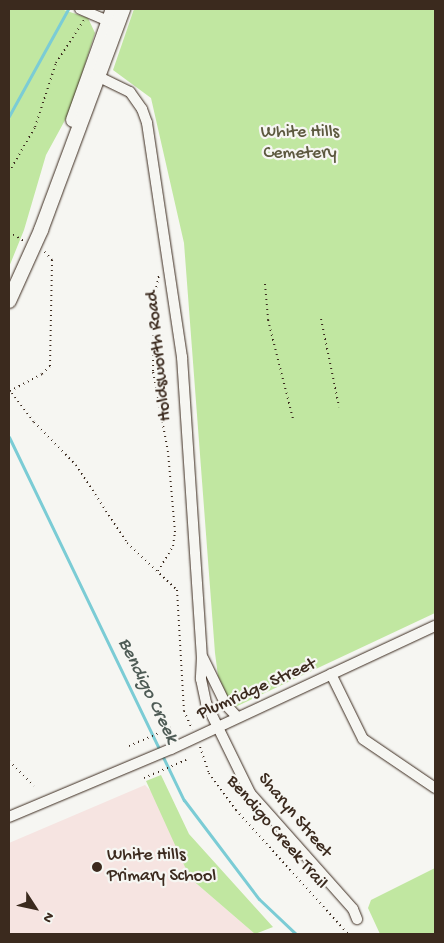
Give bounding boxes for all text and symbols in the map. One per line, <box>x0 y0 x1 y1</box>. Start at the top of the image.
park label: White Hills Cemetery <box>261 123 339 166</box>
street label: Holdsworth Road <box>142 290 178 422</box>
water label: Bendigo Creek <box>112 635 182 747</box>
street label: Plumridge Street <box>194 654 320 726</box>
street label: Sharyn Street <box>252 769 336 863</box>
street label: Bendigo Creek Trail <box>221 772 331 894</box>
place label: White Hills Primary School <box>107 846 216 889</box>
marker: White Hills Primary School <box>91 861 103 873</box>
north arrow <box>10 883 60 933</box>
text: N <box>38 908 57 926</box>

